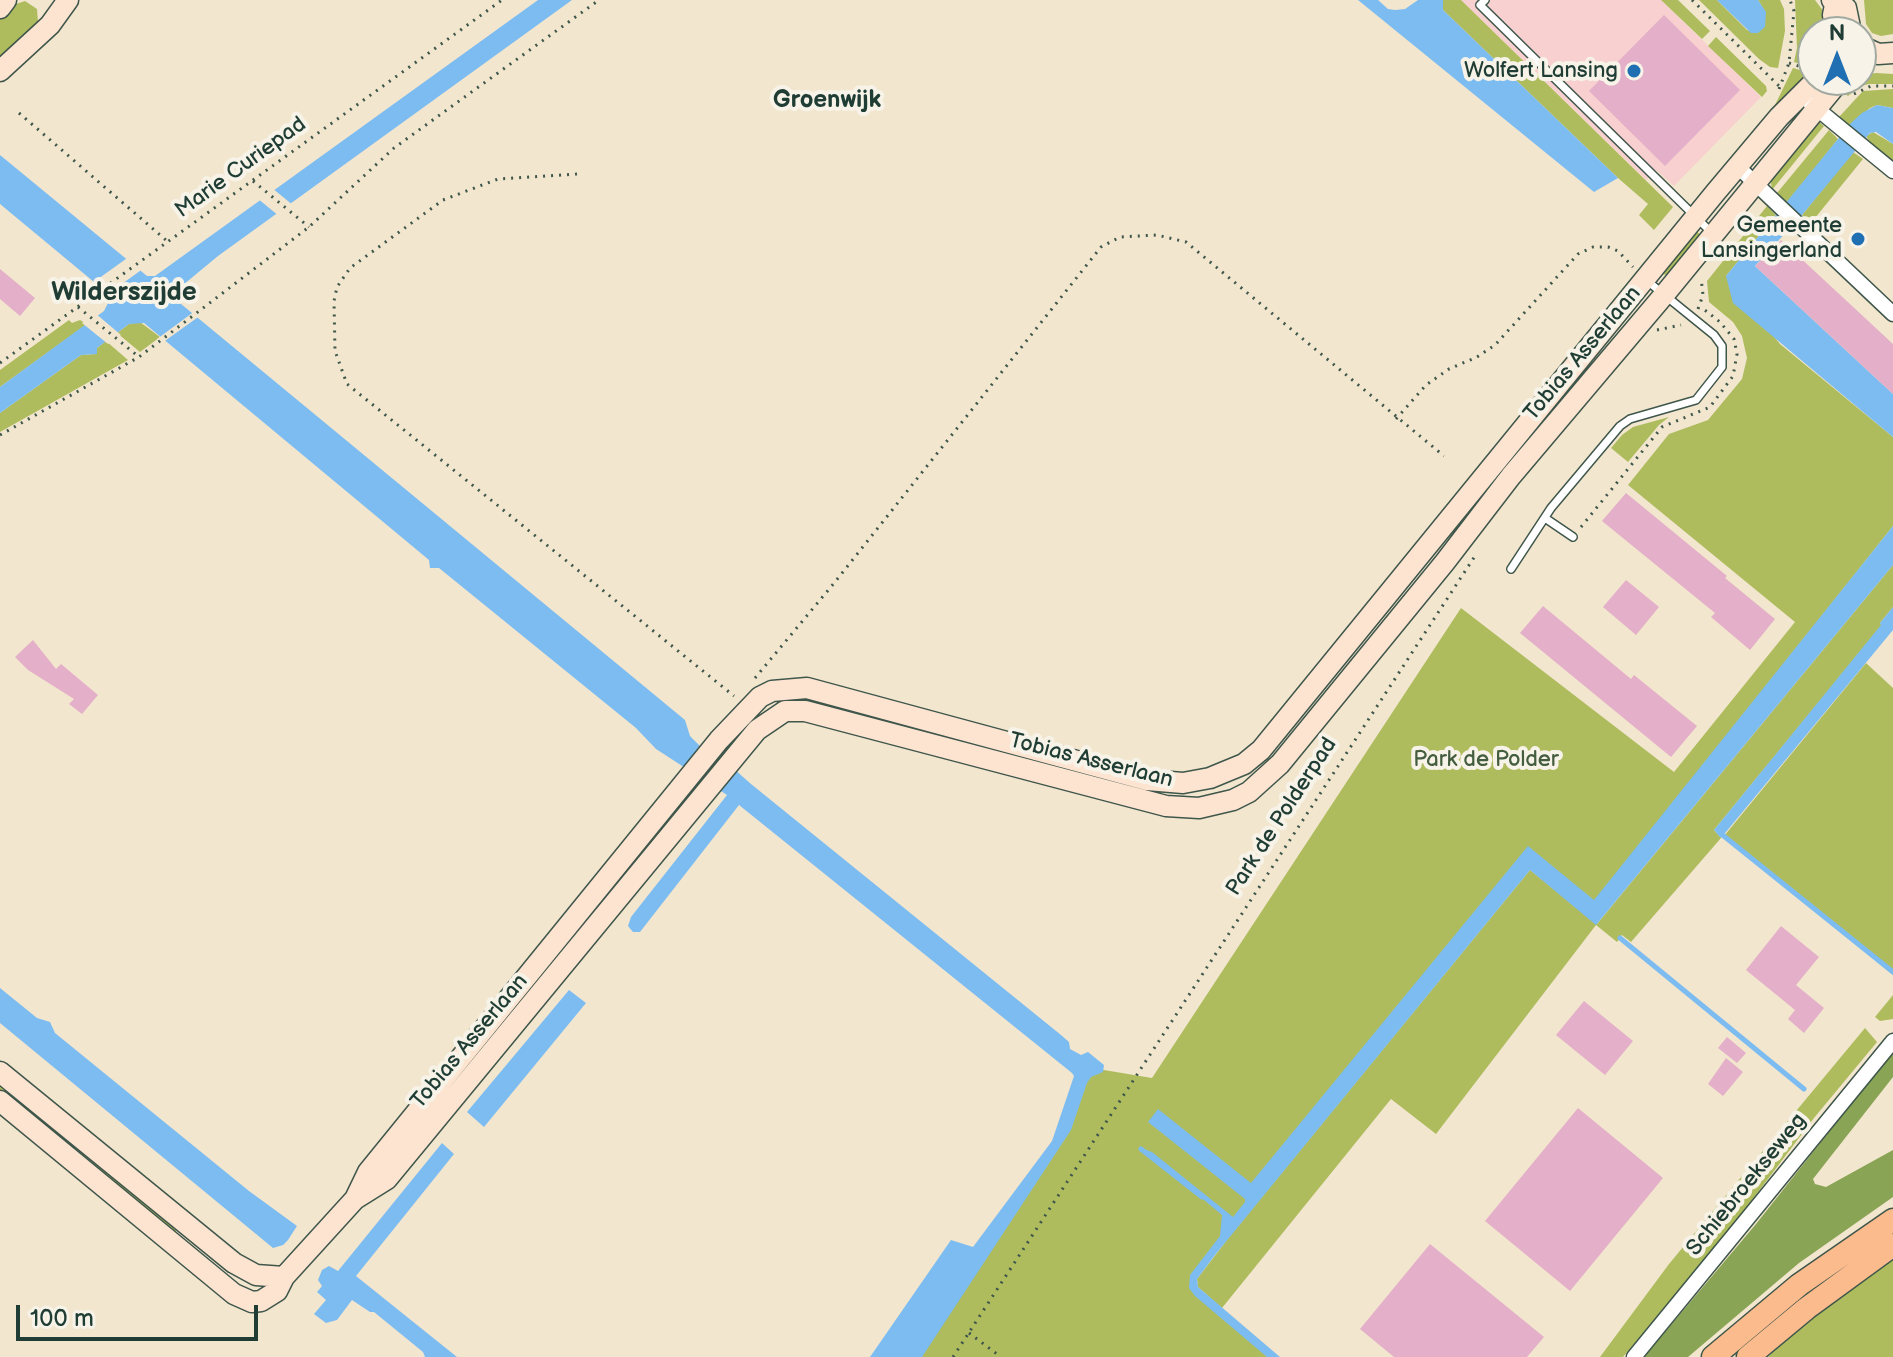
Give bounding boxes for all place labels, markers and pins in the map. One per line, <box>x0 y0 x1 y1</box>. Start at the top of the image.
place label: Wolfert Lansing <box>1464 58 1618 84</box>
marker: Wolfert Lansing <box>1625 62 1643 80</box>
place label: Gemeente Lansingerland <box>1701 213 1842 264</box>
marker: Gemeente Lansingerland <box>1849 230 1867 248</box>

